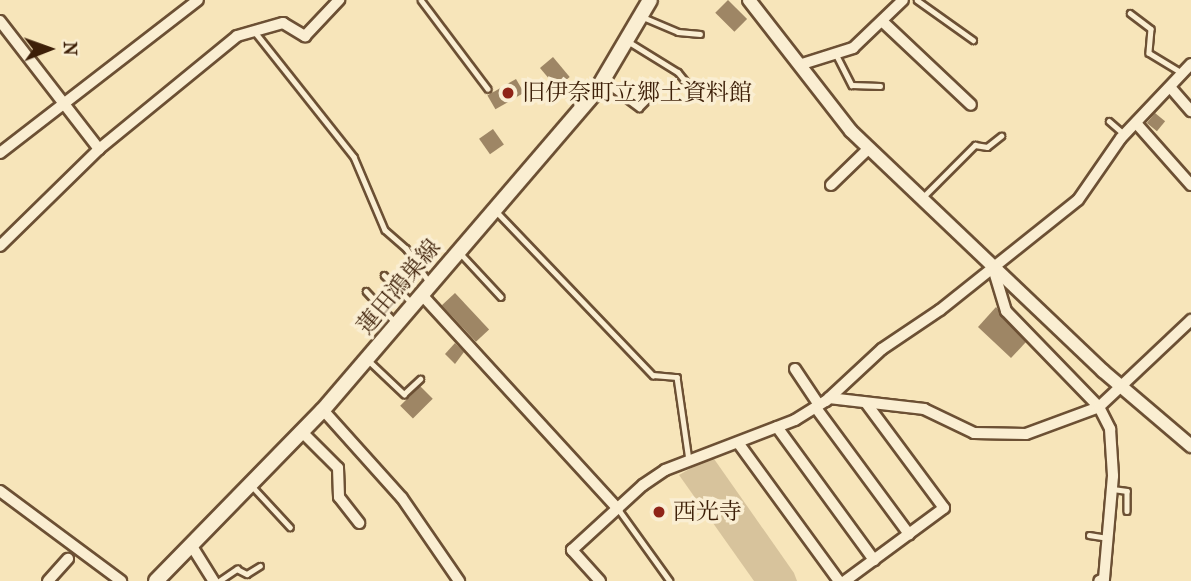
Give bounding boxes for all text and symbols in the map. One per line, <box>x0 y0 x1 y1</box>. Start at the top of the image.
north arrow <box>14 14 84 84</box>
text: N <box>59 41 81 56</box>
place label: 旧伊奈町立郷土資料館 <box>522 79 752 107</box>
marker: 旧伊奈町立郷土資料館 <box>500 85 516 101</box>
street label: 蓮田鴻巣線 <box>351 234 447 340</box>
place label: 西光寺 <box>673 498 742 526</box>
marker: 西光寺 <box>651 504 667 520</box>

